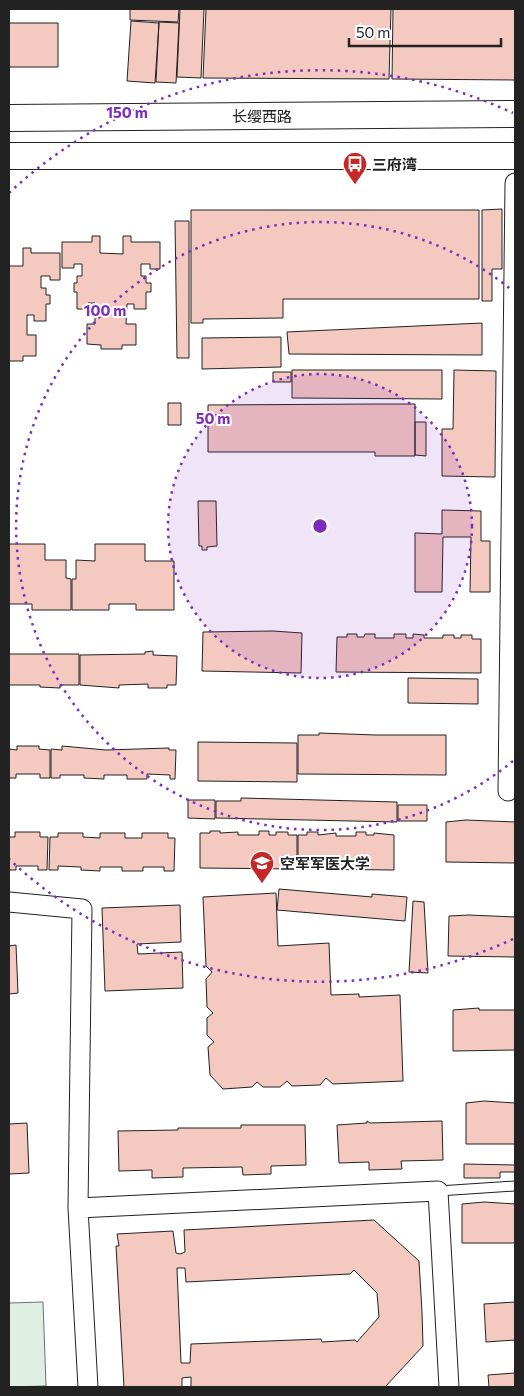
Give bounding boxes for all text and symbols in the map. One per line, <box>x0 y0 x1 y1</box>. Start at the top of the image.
scale bar <box>349 15 502 47</box>
text: 50 m <box>356 23 390 41</box>
text: 150 m <box>106 103 148 121</box>
street label: 长缨西路 <box>232 107 292 125</box>
bus stop icon: 三府湾 <box>342 151 368 185</box>
place label: 三府湾 <box>372 155 417 173</box>
text: 100 m <box>84 301 126 319</box>
text: 50 m <box>196 409 230 427</box>
centre of rings <box>311 517 329 535</box>
school or university icon: 空军军医大学 <box>249 850 275 884</box>
place label: 空军军医大学 <box>280 854 370 872</box>

